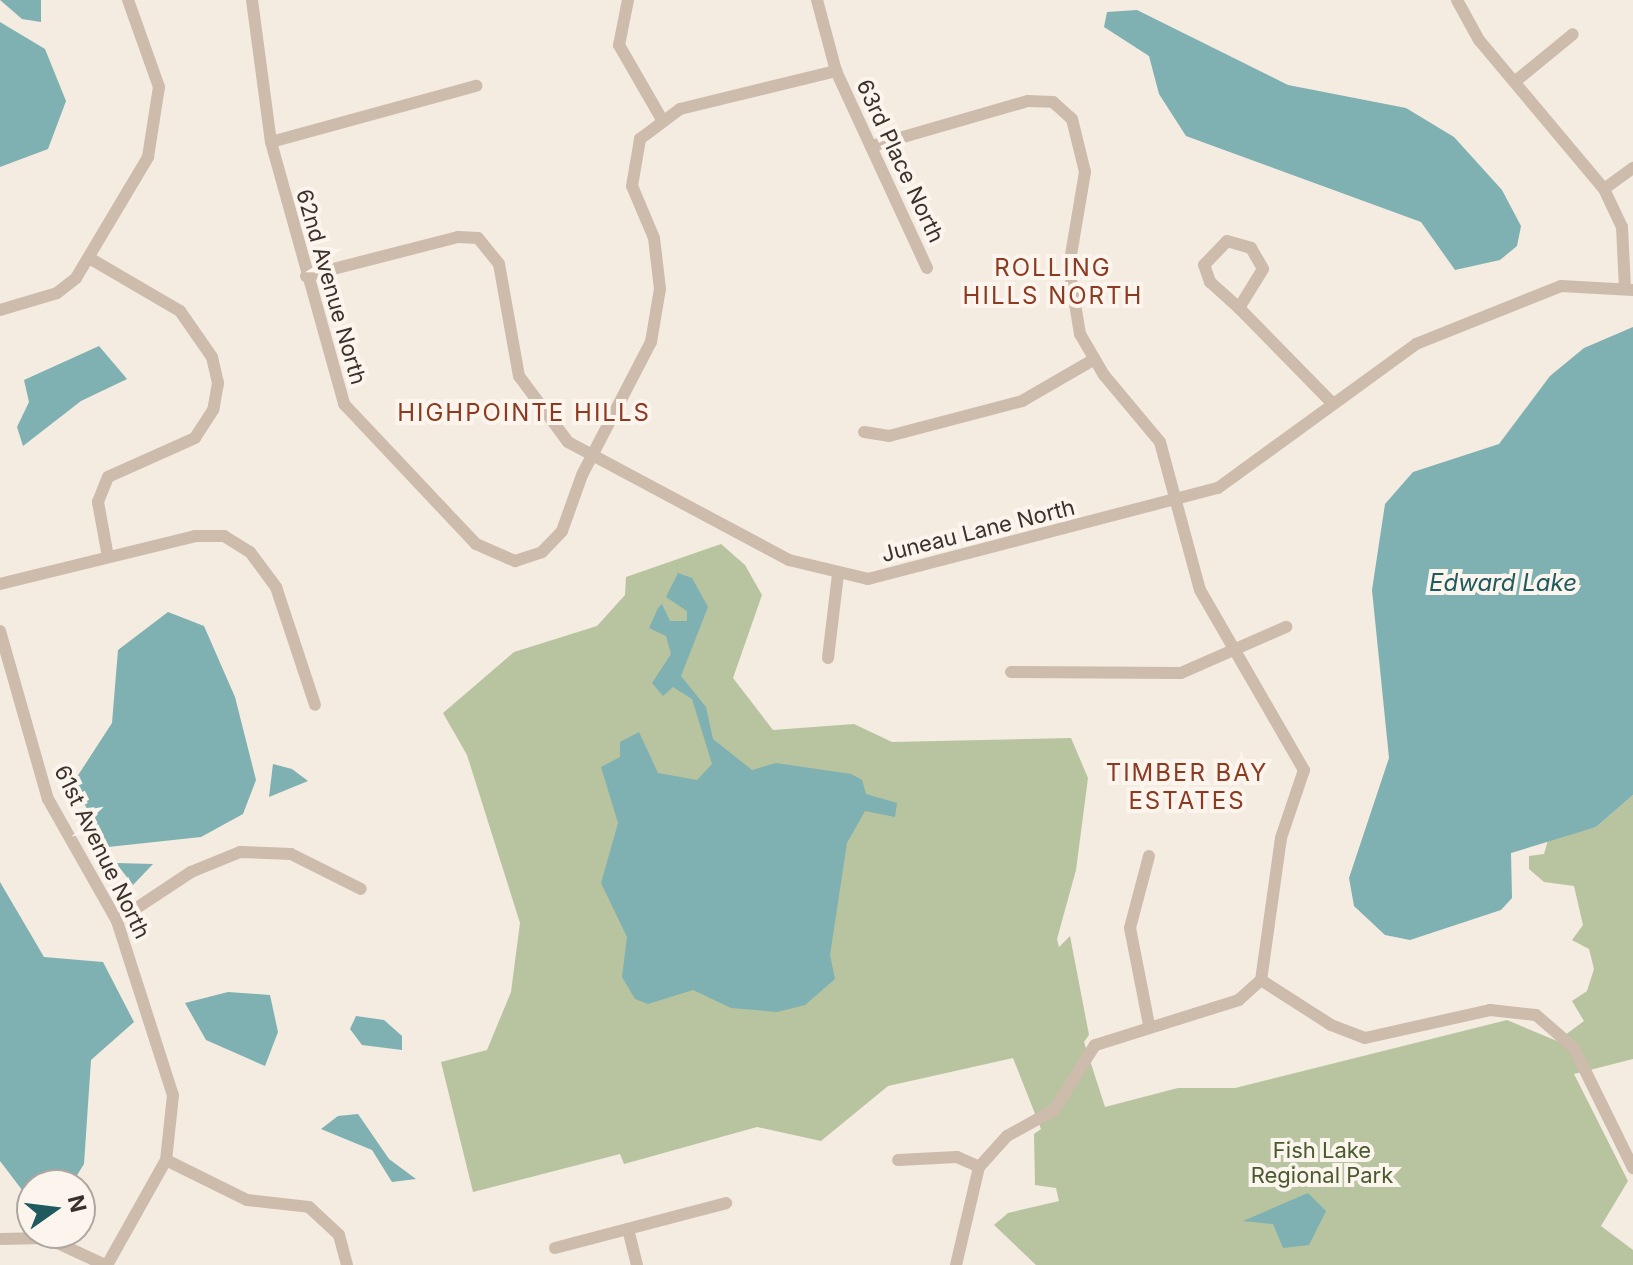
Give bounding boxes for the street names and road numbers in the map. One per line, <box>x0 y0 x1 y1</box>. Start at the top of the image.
street label: 63rd Place North <box>851 75 949 247</box>
street label: 62nd Avenue North <box>291 186 371 388</box>
street label: Juneau Lane North <box>878 494 1078 568</box>
street label: 61st Avenue North <box>49 761 155 943</box>

